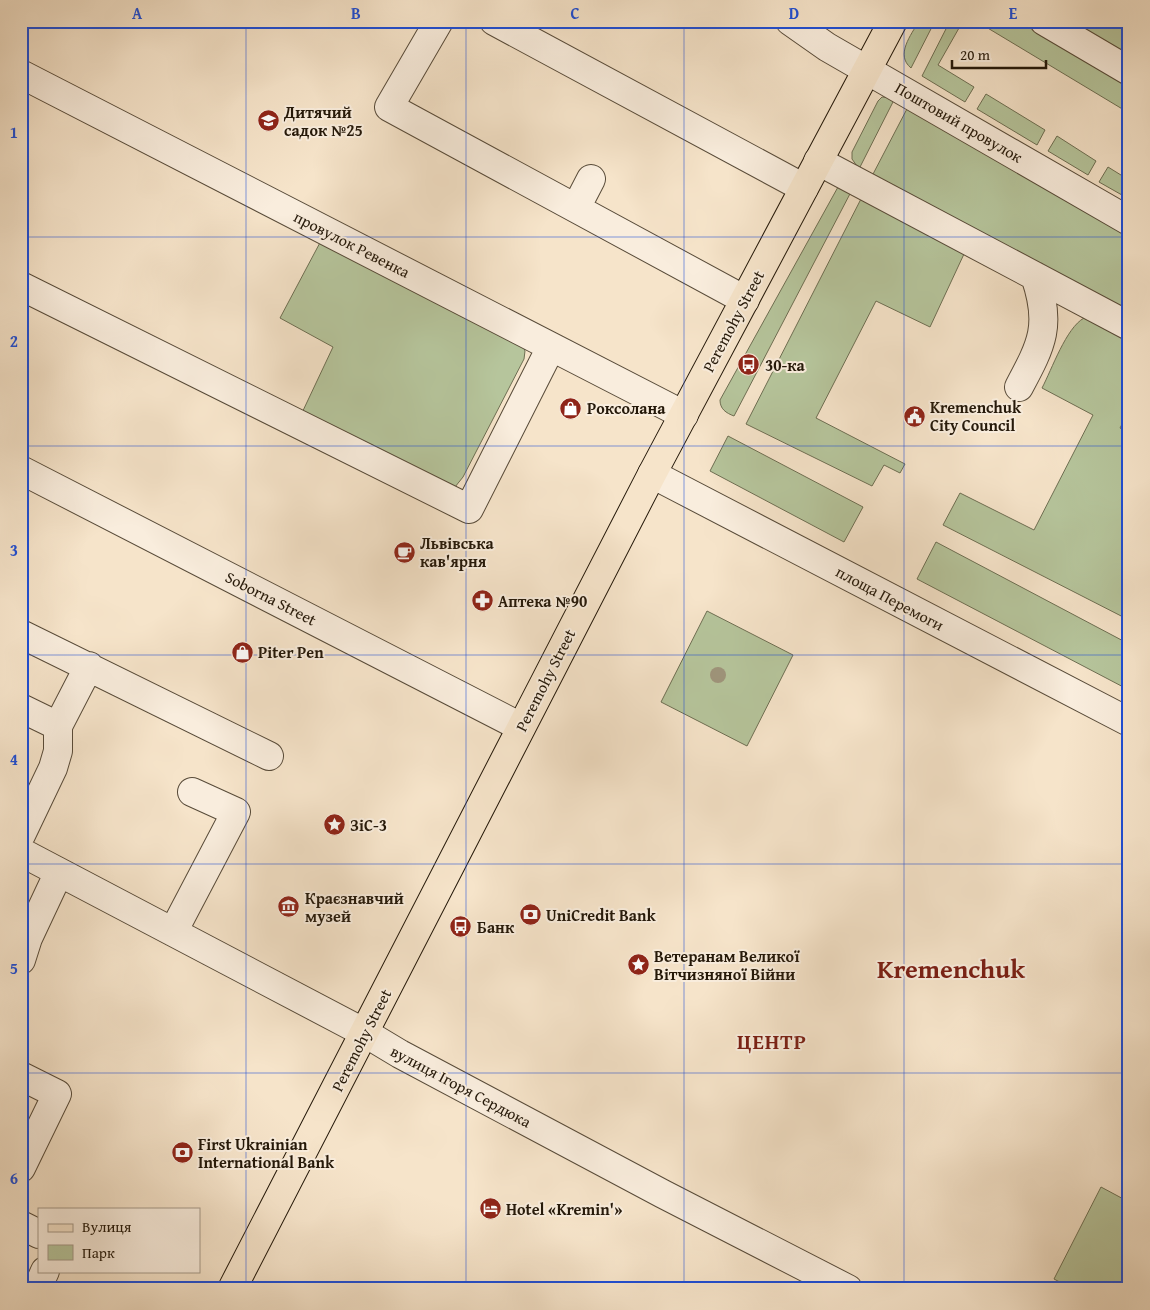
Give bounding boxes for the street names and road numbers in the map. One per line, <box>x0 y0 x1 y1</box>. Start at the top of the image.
street label: Поштовий провулок <box>891 76 1028 169</box>
street label: провулок Ревенка <box>290 204 415 284</box>
street label: Peremohy Street <box>696 266 770 376</box>
street label: площа Перемоги <box>832 559 949 637</box>
street label: Soborna Street <box>221 565 321 631</box>
street label: Peremohy Street <box>509 624 581 735</box>
street label: Peremohy Street <box>325 984 397 1095</box>
street label: вулиця Ігоря Сердюка <box>386 1039 536 1133</box>

